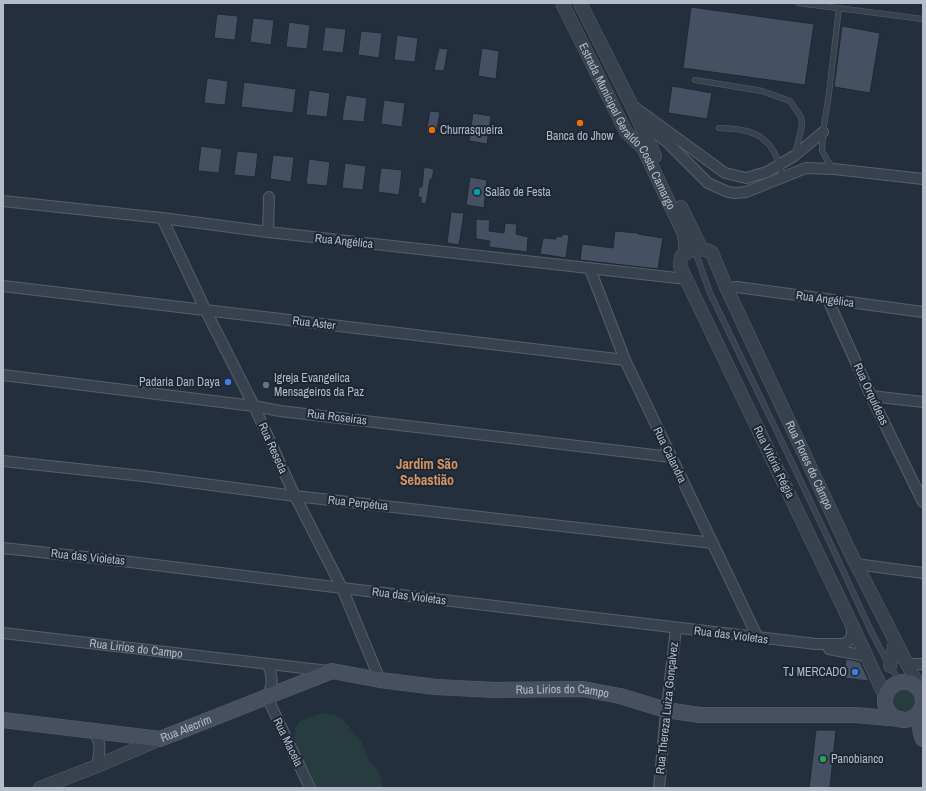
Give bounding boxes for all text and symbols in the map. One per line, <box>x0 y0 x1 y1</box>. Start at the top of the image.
street label: Estrada Municipal Geraldo Costa Camargo <box>575 40 679 212</box>
marker: Banca do Jhow <box>575 118 585 128</box>
place label: Churrasqueira <box>440 122 503 138</box>
marker: Churrasqueira <box>427 125 437 135</box>
place label: Banca do Jhow <box>546 128 615 144</box>
place label: Salão de Festa <box>485 184 551 200</box>
marker: Salão de Festa <box>472 187 482 197</box>
street label: Rua Angélica <box>314 230 374 252</box>
street label: Rua Angélica <box>795 287 856 311</box>
street label: Rua Aster <box>292 312 337 334</box>
street label: Rua Orquídeas <box>850 360 892 428</box>
place label: Igreja Evangelica Mensageiros da Paz <box>274 370 364 400</box>
place label: Padaria Dan Daya <box>139 374 221 390</box>
marker: Padaria Dan Daya <box>223 377 233 387</box>
marker: Igreja Evangelica Mensageiros da Paz <box>261 380 271 390</box>
street label: Rua Roseiras <box>306 405 368 429</box>
street label: Rua Flores do Câmpo <box>782 418 837 512</box>
street label: Rua Reseda <box>255 420 292 477</box>
street label: Rua Vitória Régia <box>750 423 799 501</box>
street label: Rua Calandra <box>650 424 691 486</box>
district label: Jardim São Sebastião <box>396 455 458 489</box>
street label: Rua Perpétua <box>327 492 390 514</box>
street label: Rua das Violetas <box>50 545 126 569</box>
street label: Rua das Violetas <box>371 584 447 609</box>
street label: Rua das Violetas <box>693 623 769 648</box>
street label: Rua Lirios do Campo <box>89 635 184 662</box>
street label: Rua Thereza Luiza Gonçalvez <box>652 641 682 775</box>
place label: TJ MERCADO <box>783 664 847 680</box>
marker: TJ MERCADO <box>850 667 860 677</box>
street label: Rua Lirios do Campo <box>516 681 610 702</box>
street label: Rua Alecrim <box>158 711 214 746</box>
street label: Rua Macela <box>269 715 307 770</box>
place label: Panobianco <box>831 751 884 767</box>
marker: Panobianco <box>818 754 828 764</box>

